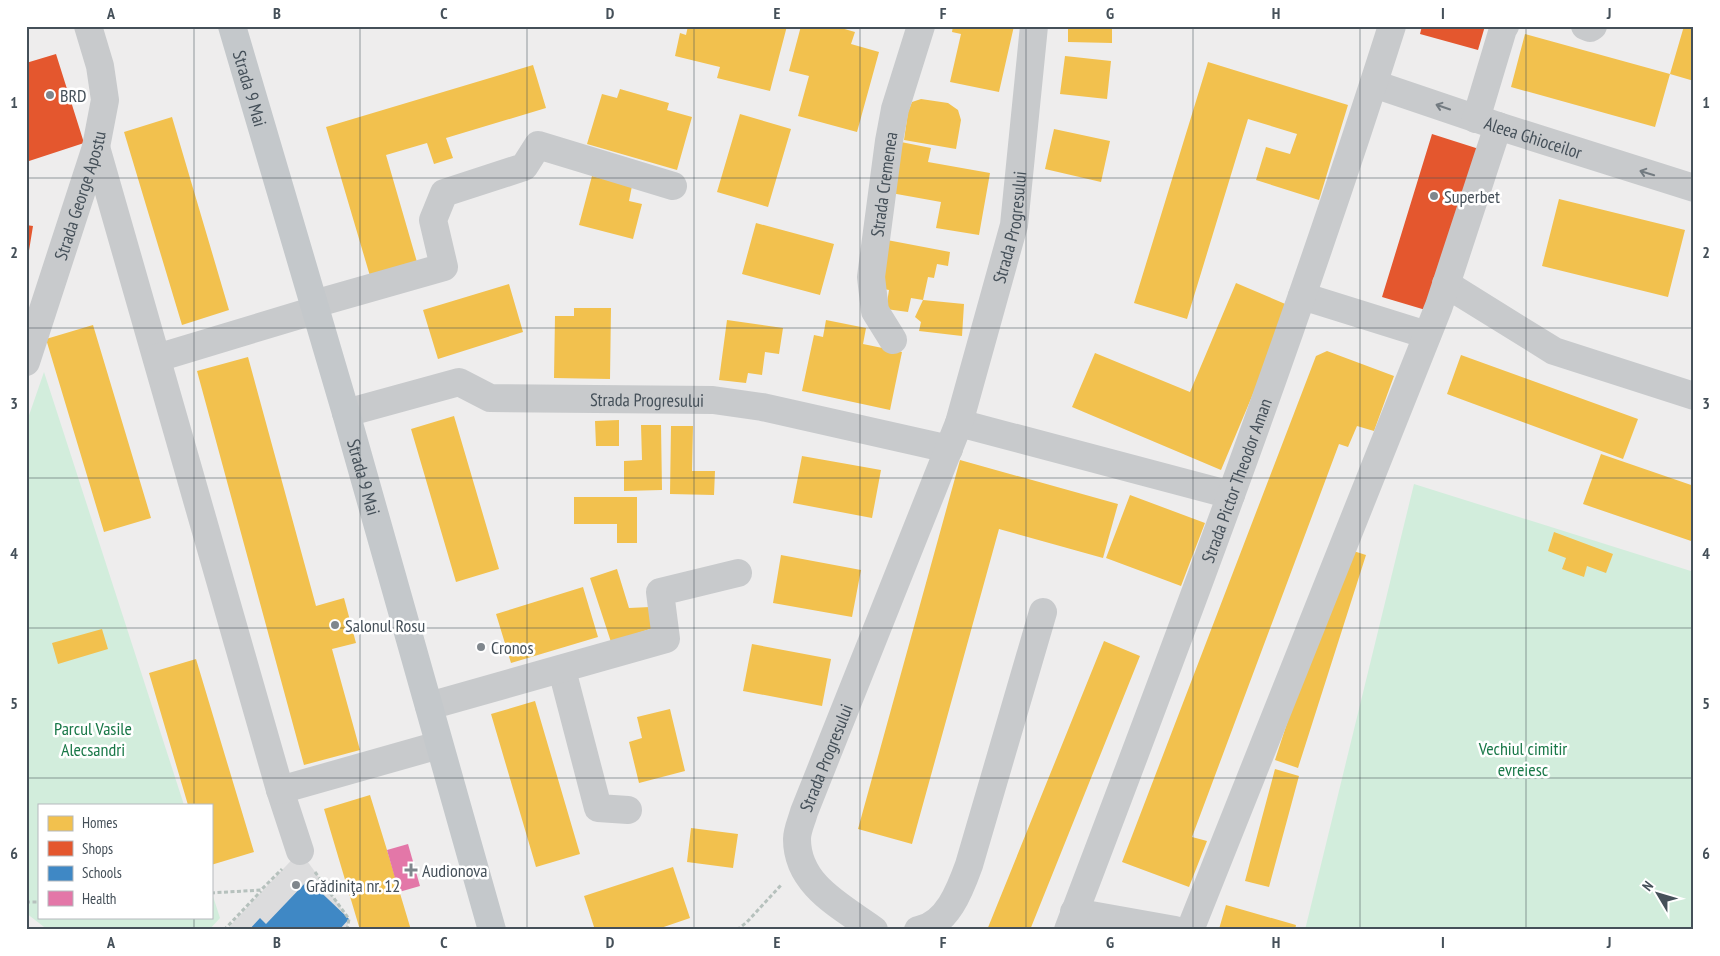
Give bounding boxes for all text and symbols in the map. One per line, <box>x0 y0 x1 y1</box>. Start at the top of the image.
text: A <box>106 3 116 23</box>
text: B <box>273 3 281 23</box>
text: C <box>440 3 448 23</box>
text: D <box>606 3 615 23</box>
text: E <box>774 3 781 23</box>
text: F <box>940 3 947 23</box>
text: G <box>1106 3 1114 23</box>
text: H <box>1272 3 1280 23</box>
text: I <box>1441 3 1445 23</box>
text: J <box>1606 3 1611 23</box>
street label: Strada 9 Mai <box>228 48 272 129</box>
place label: BRD <box>60 84 87 107</box>
marker: BRD <box>44 89 56 101</box>
text: 1 <box>10 92 18 112</box>
text: 1 <box>1702 92 1710 112</box>
one-way arrow <box>1435 102 1451 111</box>
street label: Aleea Ghioceilor <box>1481 111 1585 163</box>
street label: Strada George Apostu <box>48 129 110 263</box>
street label: Strada Cremenea <box>865 130 902 238</box>
one-way arrow <box>1640 168 1656 178</box>
street label: Strada Progresului <box>987 170 1031 286</box>
place label: Superbet <box>1444 185 1500 208</box>
marker: Superbet <box>1428 190 1440 202</box>
text: 2 <box>10 242 18 262</box>
text: 2 <box>1702 242 1710 262</box>
street label: Strada Progresului <box>590 387 704 411</box>
text: 3 <box>10 393 18 413</box>
text: 3 <box>1702 393 1710 413</box>
street label: Strada Pictor Theodor Aman <box>1196 395 1276 566</box>
street label: Strada 9 Mai <box>342 436 386 518</box>
text: 4 <box>10 543 18 563</box>
text: 4 <box>1702 543 1710 563</box>
place label: Salonul Rosu <box>345 614 425 637</box>
marker: Salonul Rosu <box>329 619 341 631</box>
place label: Cronos <box>491 636 533 659</box>
marker: Cronos <box>475 641 487 653</box>
text: 5 <box>10 693 18 713</box>
text: 5 <box>1702 693 1710 713</box>
street label: Strada Progresului <box>794 701 857 815</box>
park label: Parcul Vasile Alecsandri <box>54 717 132 761</box>
park label: Vechiul cimitir evreiesc <box>1478 737 1567 781</box>
legend <box>38 804 212 918</box>
text: Homes <box>82 813 118 832</box>
text: Shops <box>82 839 113 858</box>
text: 6 <box>10 843 18 863</box>
text: 6 <box>1702 843 1710 863</box>
place label: Audionova <box>422 859 487 882</box>
text: Schools <box>82 863 122 882</box>
marker: Audionova <box>404 863 418 877</box>
north arrow <box>1632 868 1682 918</box>
place label: Grădiniţa nr. 12 <box>306 874 400 897</box>
text: N <box>1638 877 1657 895</box>
marker: Grădiniţa nr. 12 <box>290 879 302 891</box>
text: Health <box>82 889 116 908</box>
text: A <box>106 932 116 952</box>
text: B <box>273 932 281 952</box>
text: C <box>440 932 448 952</box>
text: D <box>606 932 615 952</box>
text: E <box>774 932 781 952</box>
text: F <box>940 932 947 952</box>
text: G <box>1106 932 1114 952</box>
text: H <box>1272 932 1280 952</box>
text: I <box>1441 932 1445 952</box>
text: J <box>1606 932 1611 952</box>

